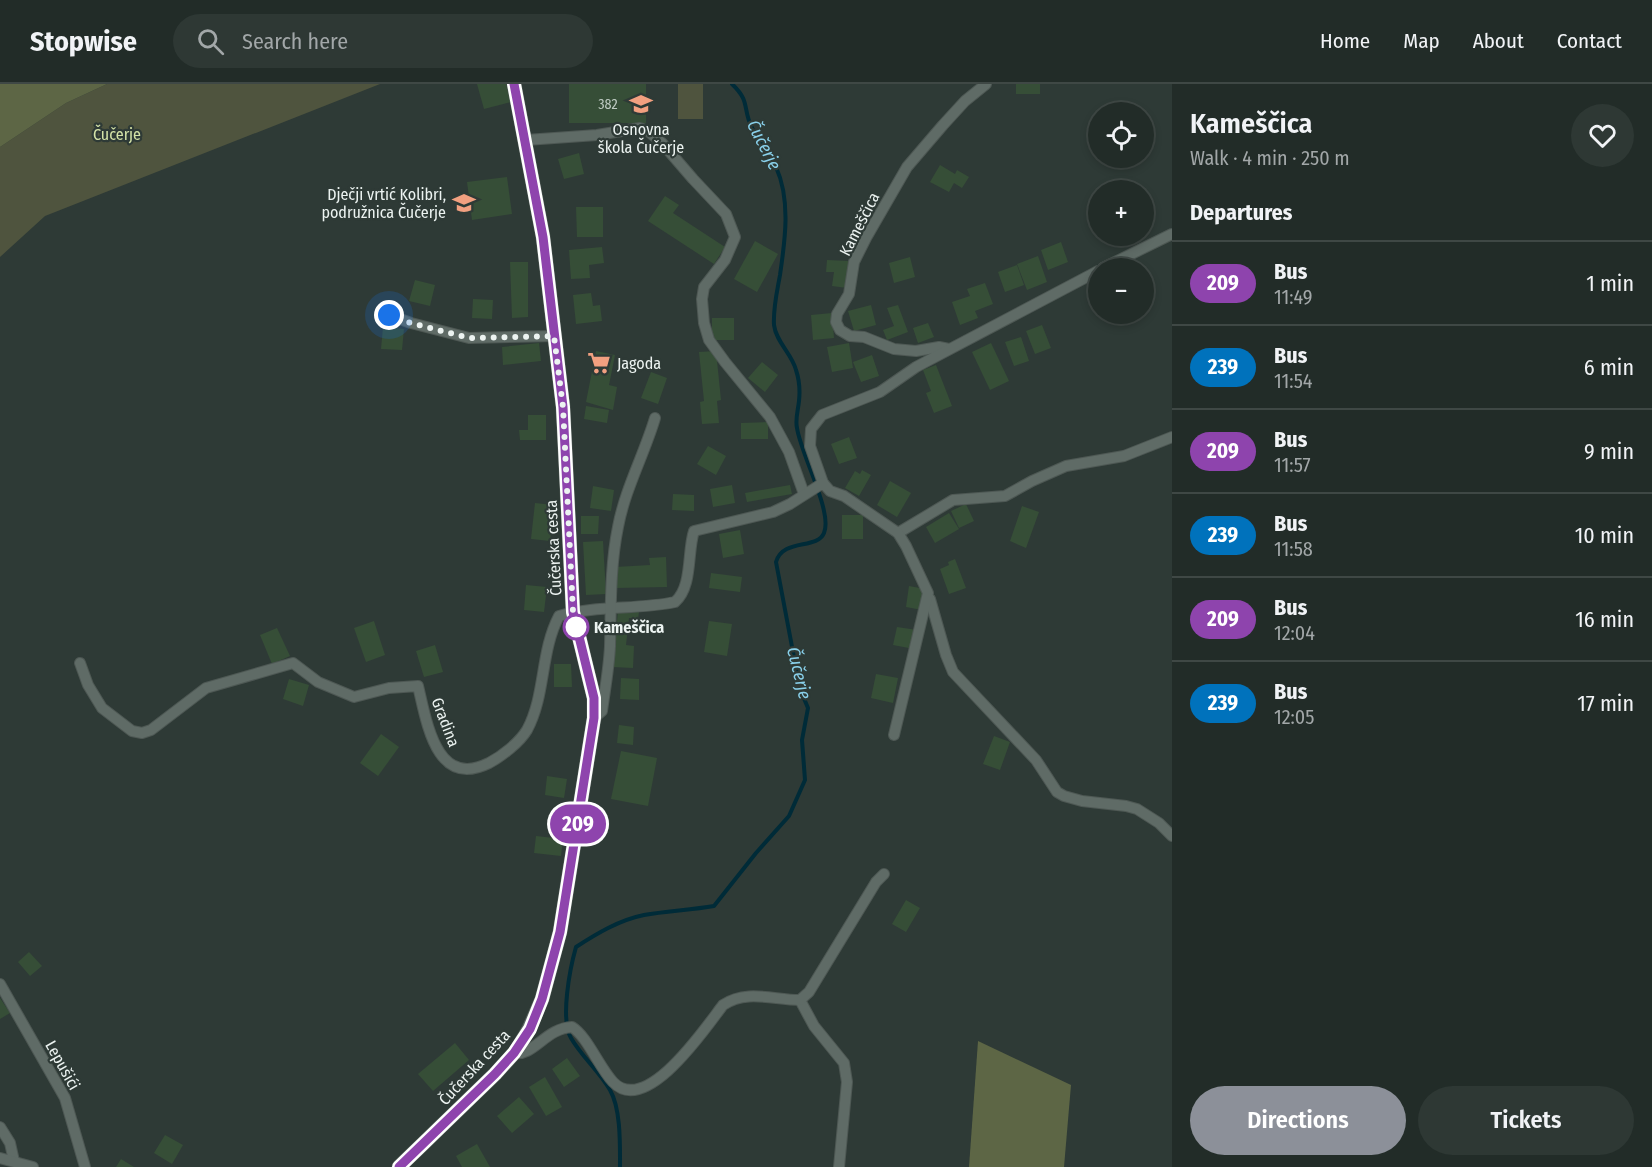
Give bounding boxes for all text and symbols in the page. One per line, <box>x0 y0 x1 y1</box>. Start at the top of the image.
search box <box>173 14 593 68</box>
text: Stopwise <box>30 25 137 58</box>
icon: search <box>194 25 227 58</box>
text: Search here <box>242 28 348 55</box>
text: Home <box>1320 28 1370 54</box>
text: Map <box>1403 28 1440 54</box>
text: About <box>1473 28 1524 54</box>
text: Contact <box>1557 28 1622 54</box>
school or university icon: Osnovna škola Čučerje <box>628 91 654 117</box>
house number: 382 <box>598 96 618 113</box>
map controls <box>1088 102 1154 324</box>
button: locate <box>1088 102 1154 168</box>
button: heart <box>1571 104 1634 167</box>
text: Kameščica <box>1190 107 1312 140</box>
water label: Čučerje <box>742 116 786 174</box>
place label: Osnovna škola Čučerje <box>598 120 684 157</box>
park label: Čučerje <box>93 124 141 144</box>
text: Walk · 4 min · 250 m <box>1190 146 1350 170</box>
button: + <box>1088 180 1154 246</box>
place label: Dječji vrtić Kolibri, podružnica Čučerje <box>321 185 446 222</box>
street label: Kameščica <box>835 189 884 259</box>
school or university icon: Dječji vrtić Kolibri, podružnica Čučerje <box>451 190 477 216</box>
text: Departures <box>1190 199 1292 226</box>
button: − <box>1088 258 1154 324</box>
text: Bus <box>1274 258 1307 285</box>
text: 209 <box>1207 270 1239 296</box>
text: 1 min <box>1586 270 1634 297</box>
text: 11:49 <box>1274 285 1313 309</box>
your location <box>374 300 404 330</box>
text: Bus <box>1274 342 1307 369</box>
supermarket icon: Jagoda <box>586 350 612 376</box>
place label: Jagoda <box>617 354 661 373</box>
text: 239 <box>1208 354 1238 380</box>
text: 6 min <box>1584 354 1634 381</box>
text: 11:54 <box>1274 369 1313 393</box>
text: Bus <box>1274 426 1307 453</box>
text: 209 <box>1207 438 1239 464</box>
text: 9 min <box>1584 438 1634 465</box>
text: 11:57 <box>1274 453 1311 477</box>
street label: Čučerska cesta <box>540 499 565 596</box>
text: Bus <box>1274 510 1307 537</box>
text: 239 <box>1208 522 1238 548</box>
text: 10 min <box>1575 522 1634 549</box>
text: 11:58 <box>1274 537 1313 561</box>
text: Bus <box>1274 594 1307 621</box>
text: 209 <box>1207 606 1239 632</box>
text: 16 min <box>1575 606 1634 633</box>
marker: Kameščica <box>563 614 589 640</box>
place label: Kameščica <box>594 618 664 637</box>
text: 12:04 <box>1274 621 1315 645</box>
water label: Čučerje <box>782 645 816 702</box>
text: Bus <box>1274 678 1307 705</box>
text: 239 <box>1208 690 1238 716</box>
text: 17 min <box>1577 690 1634 717</box>
street label: Gradina <box>428 695 464 750</box>
text: 12:05 <box>1274 705 1314 729</box>
line badge: 209 <box>544 804 612 844</box>
text: 209 <box>562 811 594 837</box>
street label: Čučerska cesta <box>434 1025 514 1109</box>
street label: Lepušići <box>41 1037 84 1093</box>
button: Directions <box>1190 1086 1406 1155</box>
button: Tickets <box>1418 1086 1634 1155</box>

